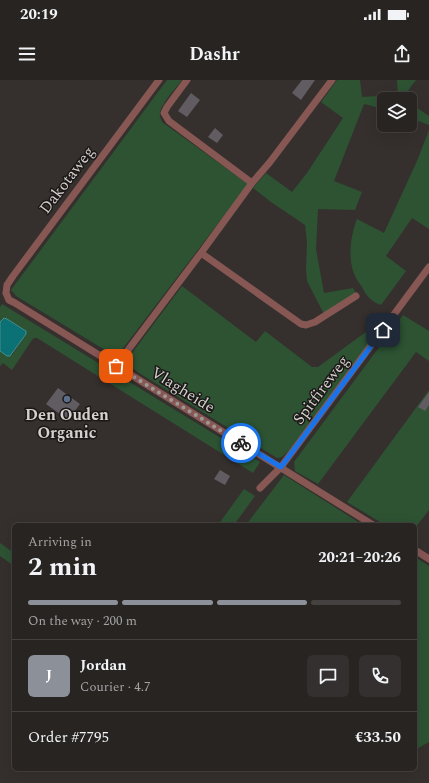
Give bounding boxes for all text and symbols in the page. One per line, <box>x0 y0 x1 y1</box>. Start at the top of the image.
text: 20:19 <box>20 3 58 26</box>
text: Dashr <box>189 41 240 68</box>
icon: menu <box>16 43 38 65</box>
icon: share <box>391 43 413 65</box>
map controls <box>377 92 417 132</box>
button: layers <box>377 92 417 132</box>
street label: Dakotaweg <box>34 141 100 219</box>
pin <box>366 313 400 347</box>
icon: home <box>372 319 394 341</box>
pin <box>99 349 133 383</box>
street label: Spitfireweg <box>287 350 355 430</box>
icon: bag <box>105 355 127 377</box>
street label: Vlagheide <box>146 361 220 419</box>
marker: Den Ouden Organic <box>62 394 72 404</box>
place label: Den Ouden Organic <box>25 403 109 445</box>
courier <box>221 423 261 463</box>
icon: bike <box>230 432 252 454</box>
text: Arriving in <box>28 532 92 552</box>
text: 20:21–20:26 <box>318 546 401 569</box>
text: 2 min <box>28 547 97 587</box>
text: On the way · 200 m <box>28 611 137 631</box>
text: Jordan <box>80 654 127 677</box>
button: chat <box>307 655 349 697</box>
button: phone <box>359 655 401 697</box>
text: J <box>46 664 52 687</box>
text: Courier · 4.7 <box>80 677 150 697</box>
text: Order #7795 <box>28 726 109 749</box>
text: €33.50 <box>355 726 401 749</box>

